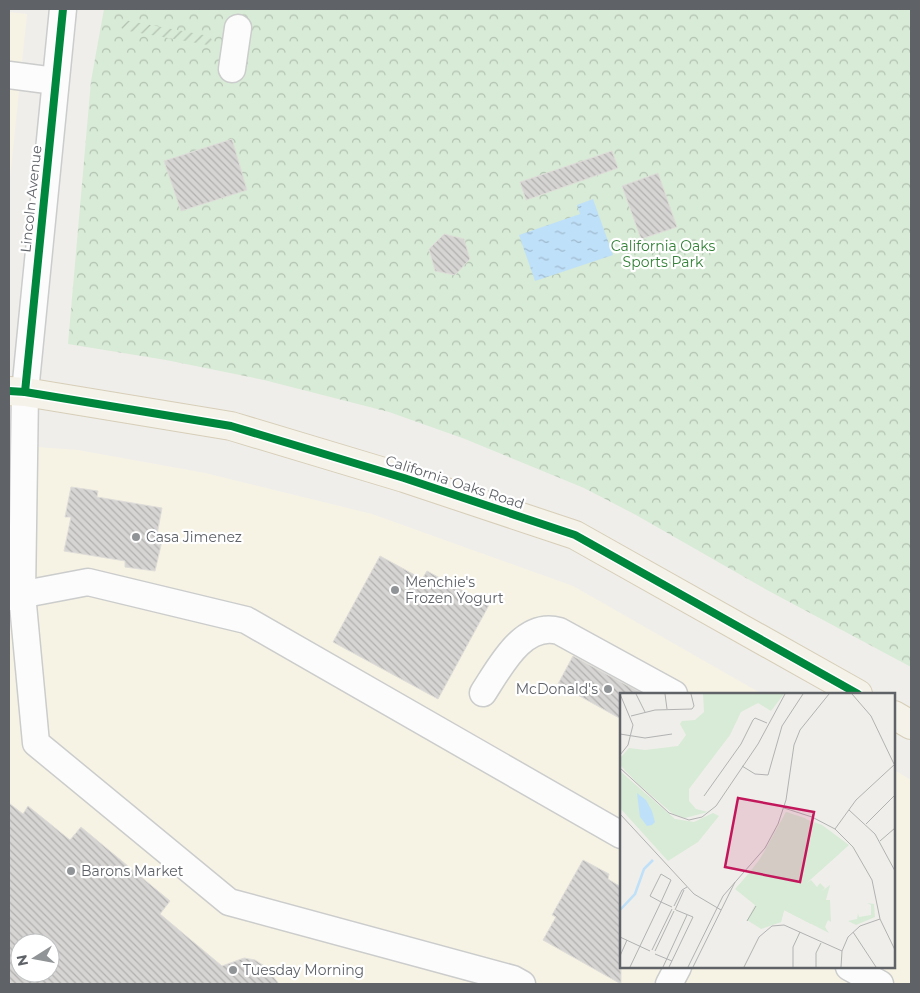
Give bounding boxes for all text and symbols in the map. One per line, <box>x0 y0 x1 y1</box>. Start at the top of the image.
street label: Lincoln Avenue <box>16 144 46 254</box>
park label: California Oaks Sports Park <box>611 237 715 271</box>
street label: California Oaks Road <box>383 451 527 513</box>
place label: Casa Jimenez <box>146 528 242 546</box>
marker: Casa Jimenez <box>130 531 142 543</box>
place label: Menchie's Frozen Yogurt <box>405 573 504 607</box>
marker: Menchie's Frozen Yogurt <box>389 584 401 596</box>
place label: McDonald's <box>516 680 598 698</box>
marker: McDonald's <box>602 683 614 695</box>
inset map <box>620 693 895 968</box>
place label: Barons Market <box>81 862 184 880</box>
marker: Barons Market <box>65 865 77 877</box>
north arrow <box>10 933 60 983</box>
text: N <box>12 953 32 968</box>
place label: Tuesday Morning <box>243 961 364 979</box>
marker: Tuesday Morning <box>227 964 239 976</box>

